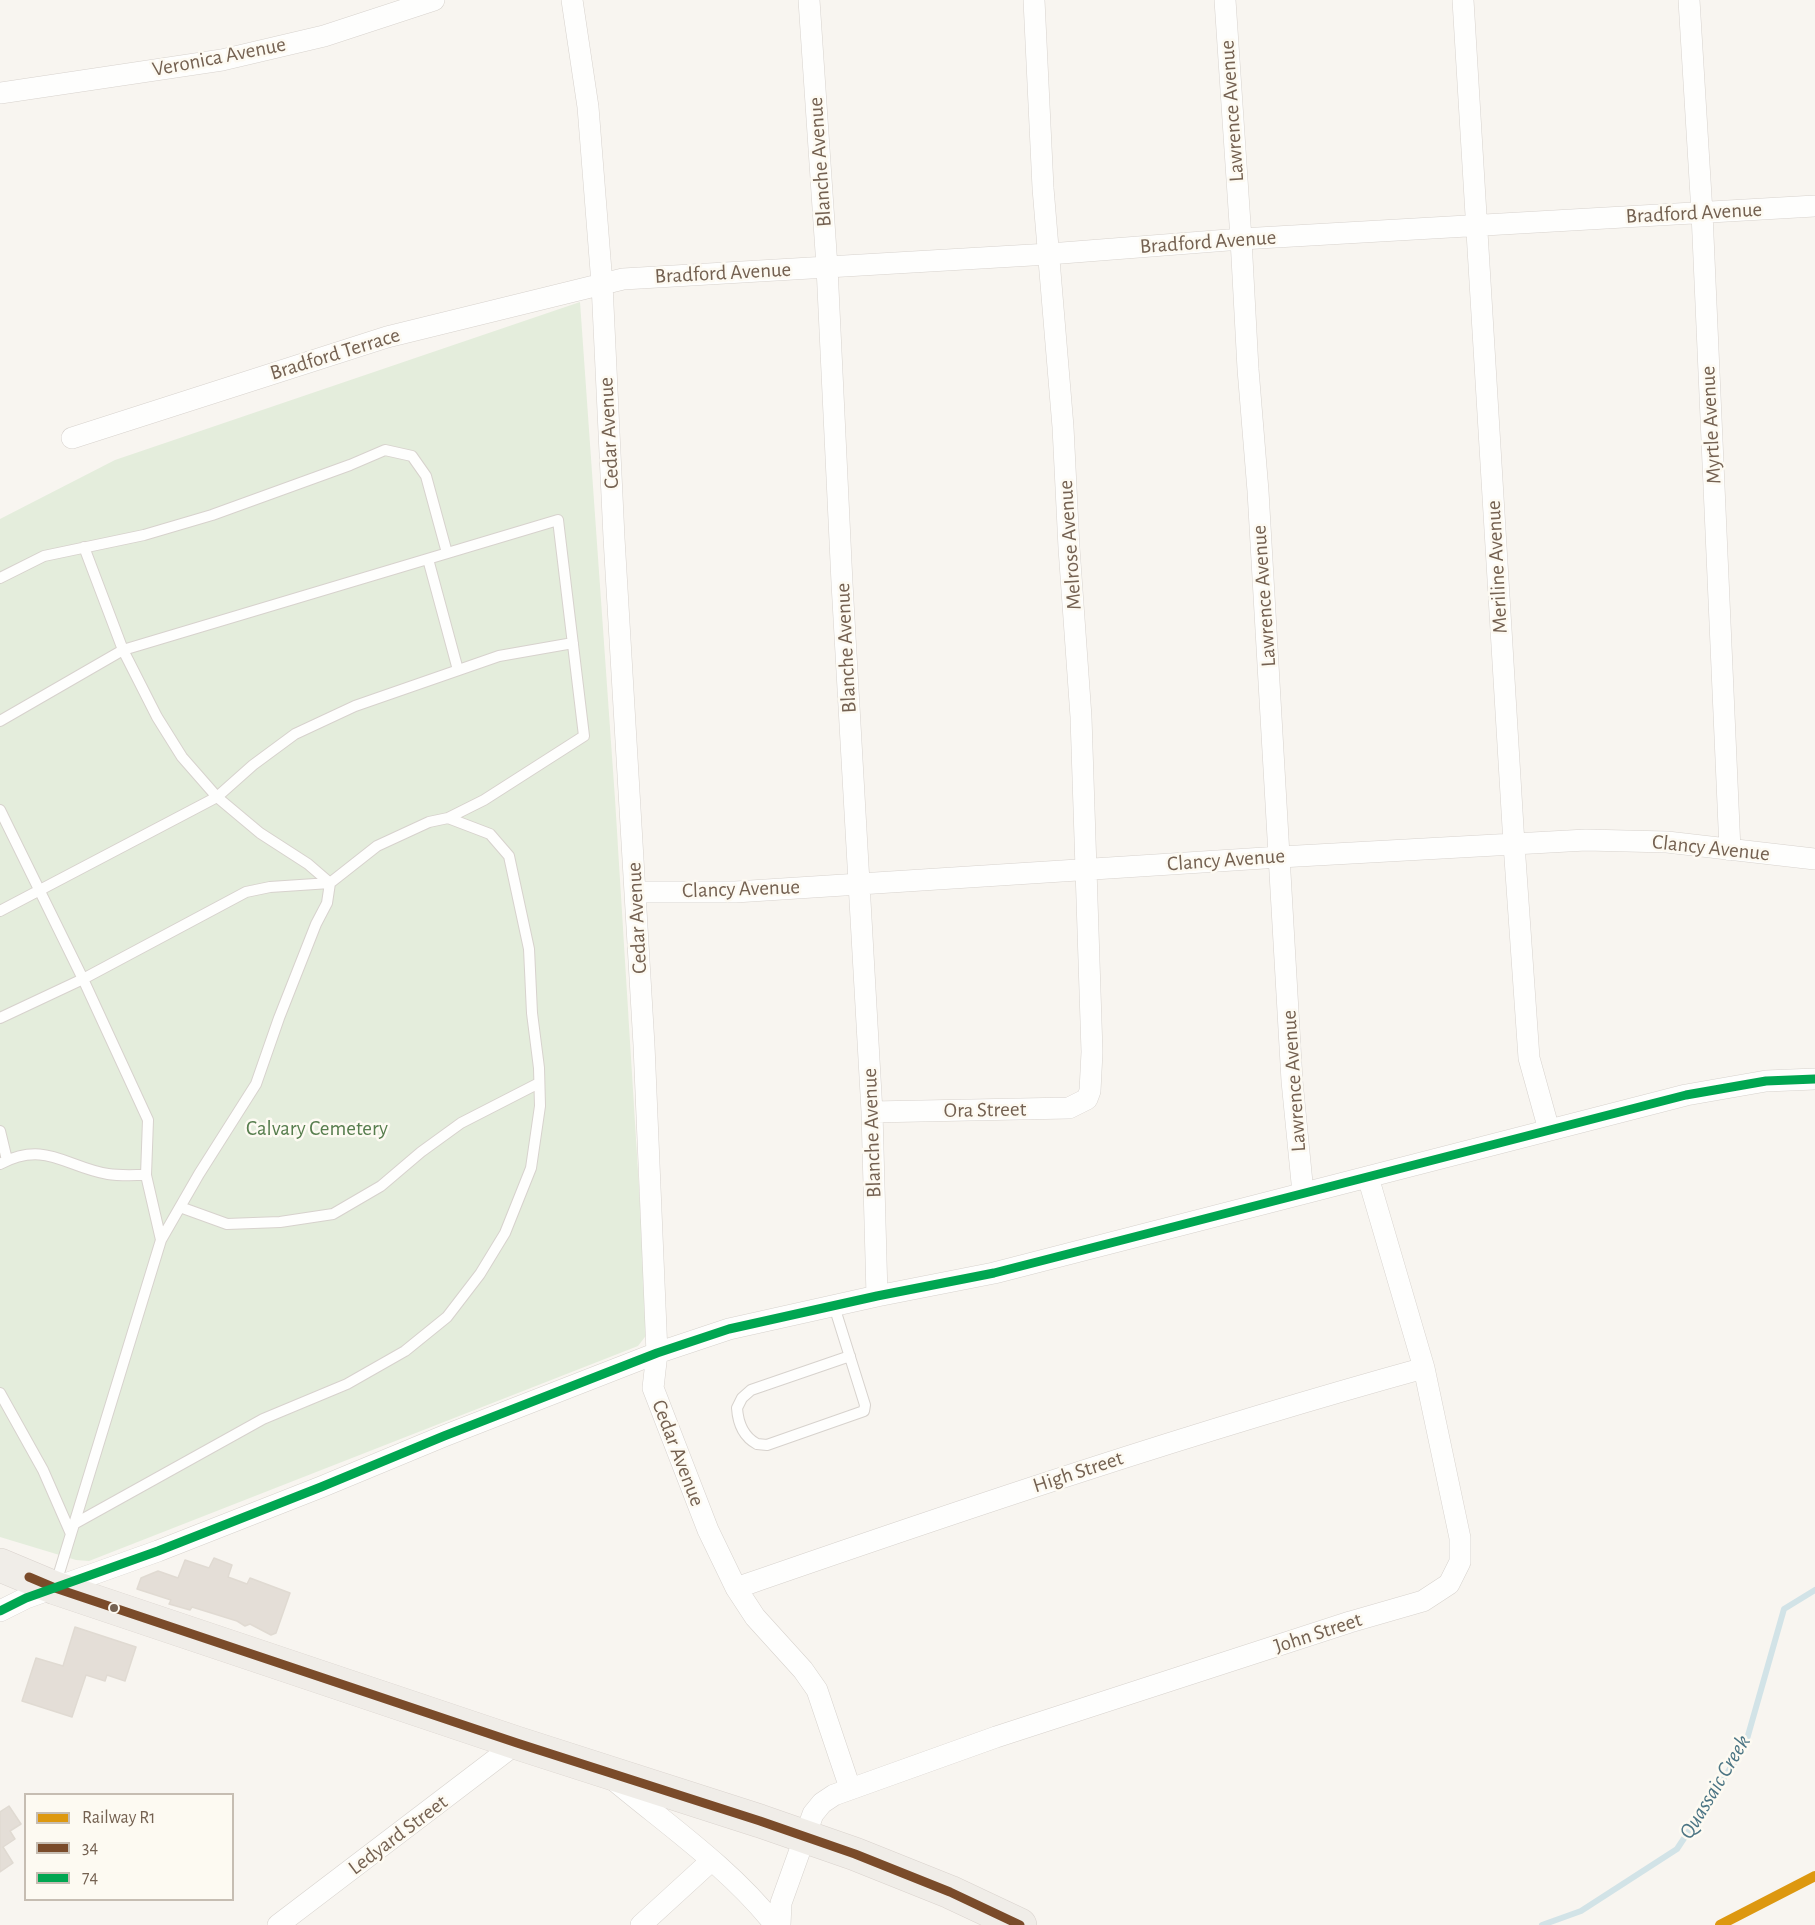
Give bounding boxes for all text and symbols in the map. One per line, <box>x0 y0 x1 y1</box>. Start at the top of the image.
street label: Veronica Avenue <box>150 32 288 82</box>
street label: Lawrence Avenue <box>1214 39 1250 183</box>
street label: Blanche Avenue <box>803 96 837 228</box>
street label: Bradford Avenue <box>1625 197 1763 229</box>
street label: Bradford Avenue <box>1139 225 1277 259</box>
street label: Bradford Avenue <box>654 257 792 289</box>
street label: Bradford Terrace <box>267 322 403 386</box>
street label: Myrtle Avenue <box>1695 365 1727 485</box>
street label: Cedar Avenue <box>593 376 625 490</box>
street label: Melrose Avenue <box>1053 479 1087 611</box>
street label: Meriline Avenue <box>1481 500 1513 634</box>
street label: Lawrence Avenue <box>1246 524 1282 668</box>
street label: Blanche Avenue <box>830 582 862 714</box>
street label: Clancy Avenue <box>1651 829 1771 867</box>
street label: Clancy Avenue <box>1166 843 1286 877</box>
street label: Cedar Avenue <box>621 861 653 975</box>
street label: Clancy Avenue <box>682 874 800 904</box>
street label: Lawrence Avenue <box>1276 1009 1312 1153</box>
street label: Blanche Avenue <box>857 1068 887 1198</box>
street label: Ora Street <box>944 1097 1026 1123</box>
park label: Calvary Cemetery <box>246 1116 388 1142</box>
street label: Cedar Avenue <box>646 1396 710 1510</box>
street label: High Street <box>1030 1446 1126 1498</box>
unlabelled marker <box>108 1602 120 1614</box>
street label: John Street <box>1271 1607 1365 1659</box>
water label: Quassaic Creek <box>1674 1730 1756 1844</box>
street label: Ledyard Street <box>343 1790 453 1880</box>
legend <box>24 1793 234 1901</box>
text: Railway R1 <box>82 1809 156 1827</box>
text: 34 <box>82 1839 98 1857</box>
text: 74 <box>82 1869 98 1887</box>

